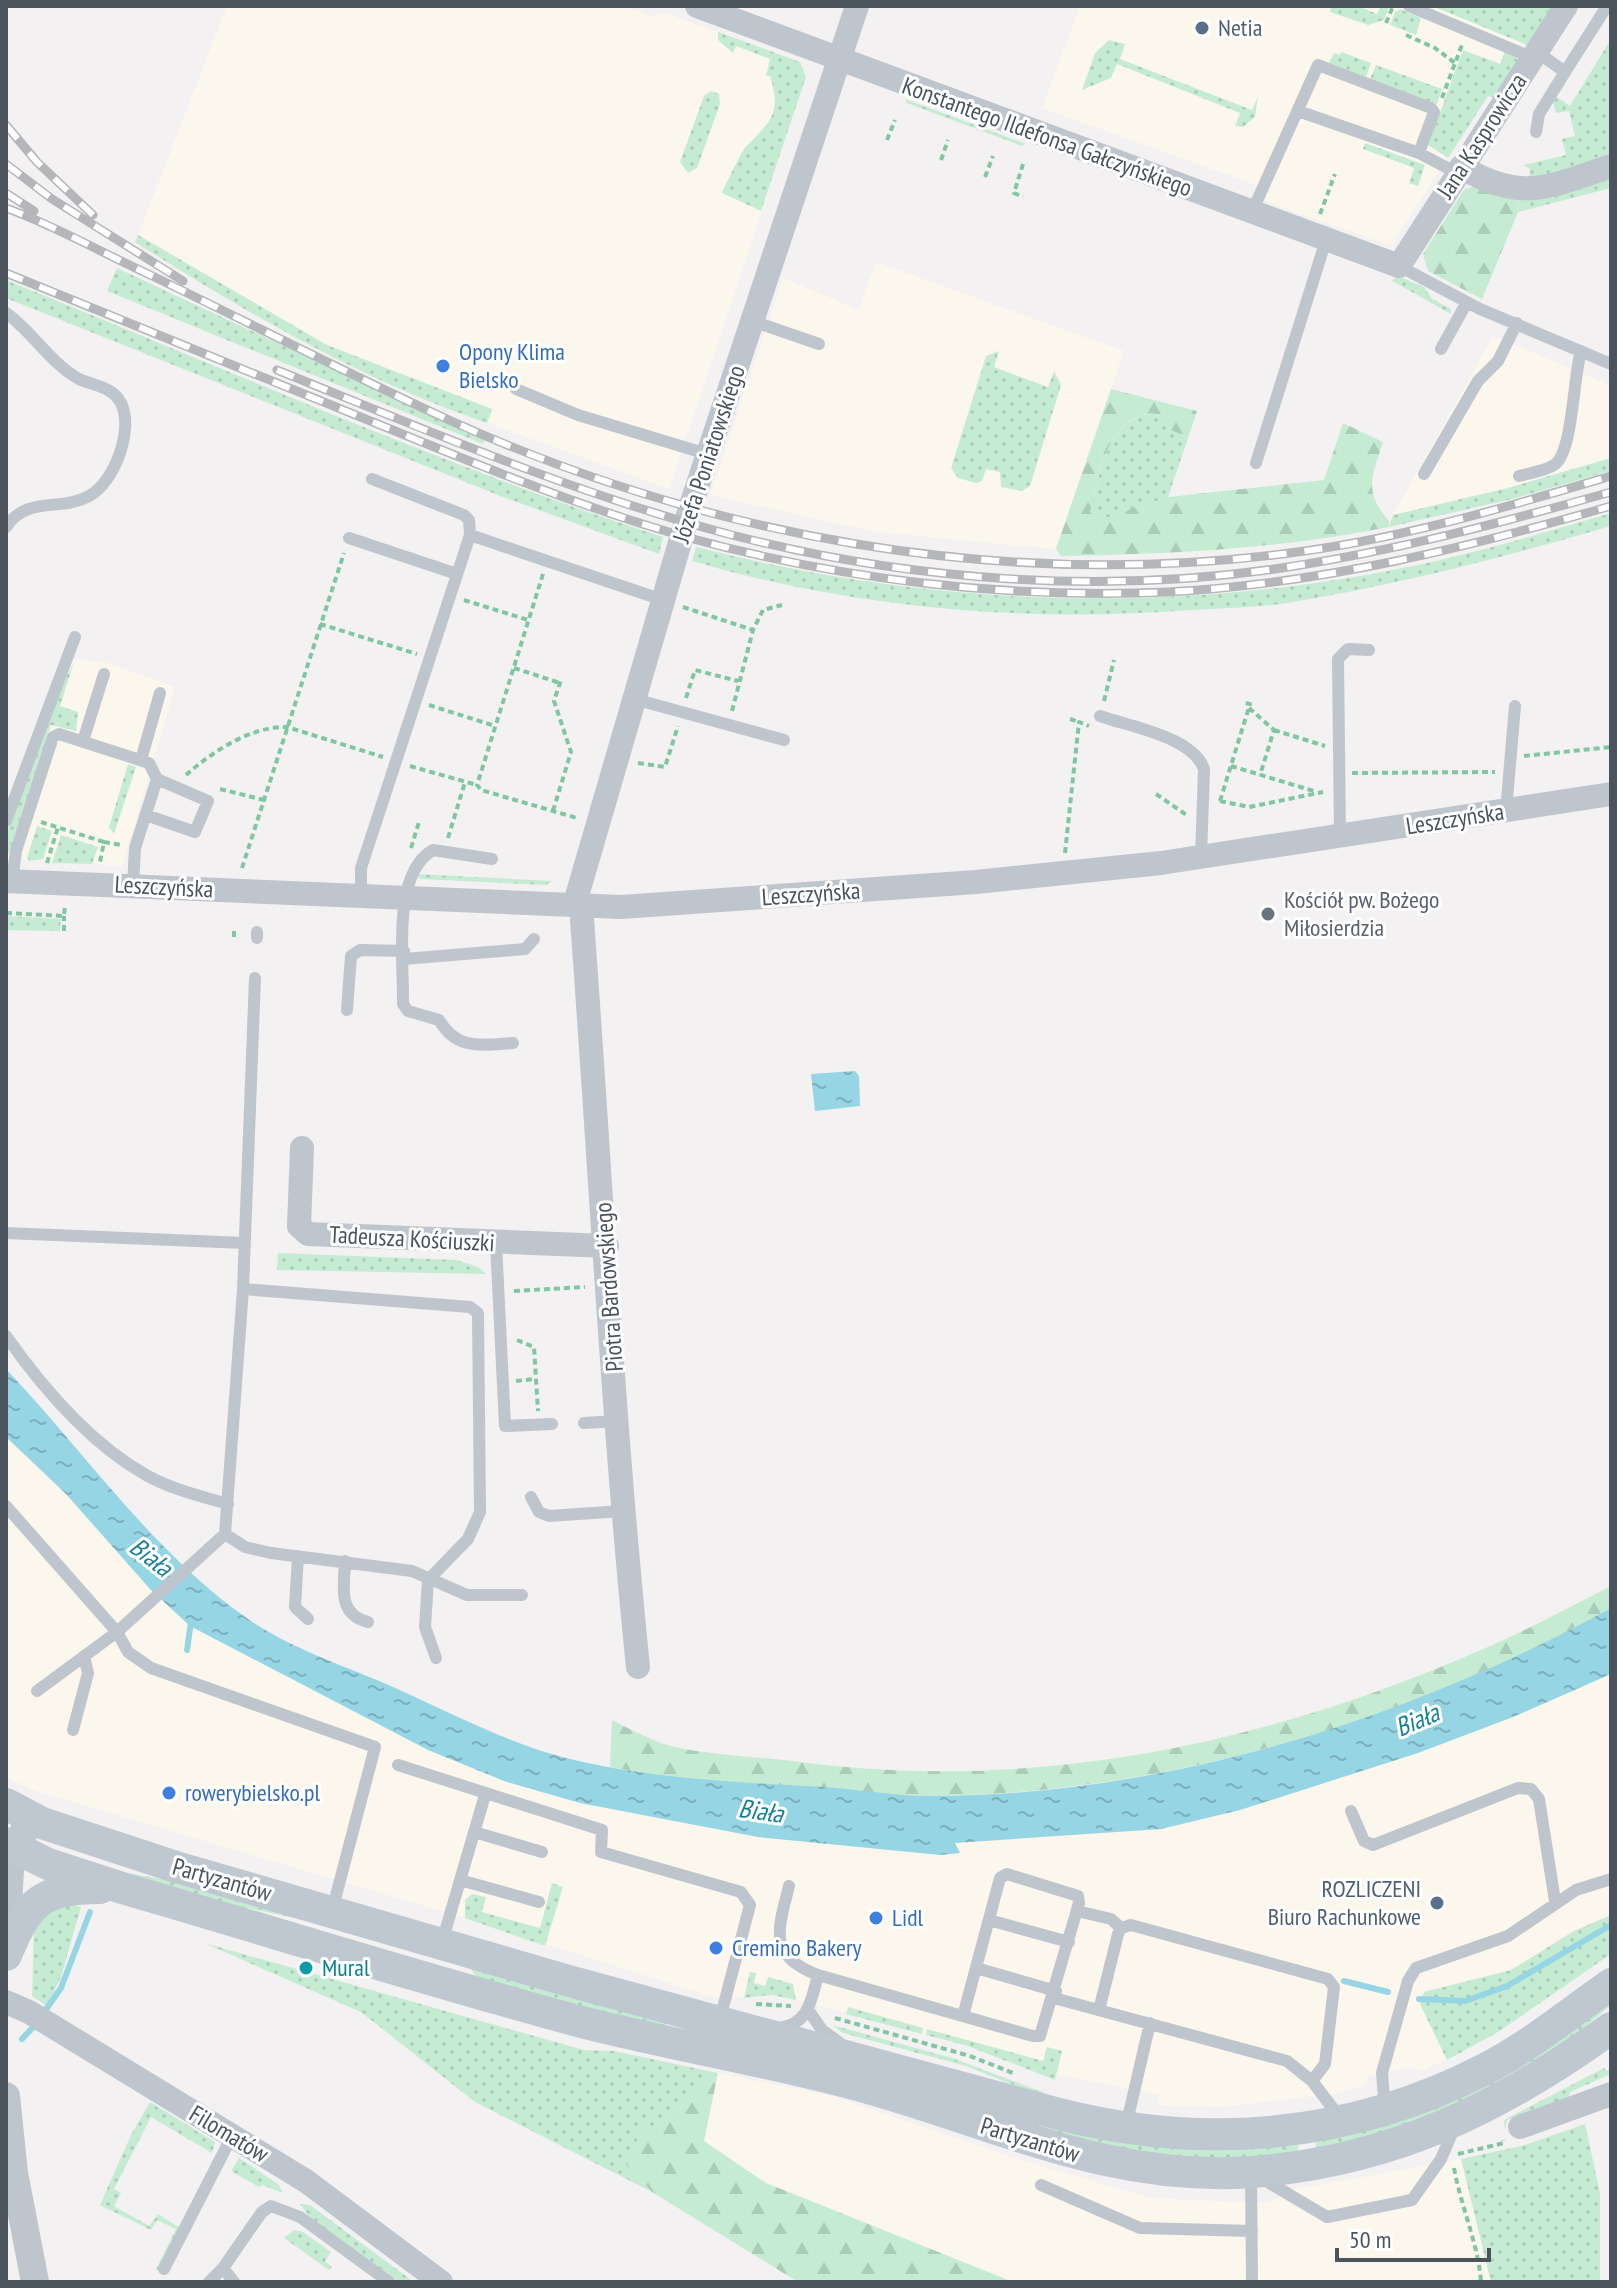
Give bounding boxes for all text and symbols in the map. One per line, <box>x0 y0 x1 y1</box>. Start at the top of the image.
place label: Netia <box>1218 12 1262 43</box>
marker: Netia <box>1193 19 1211 37</box>
street label: Jana Kasprowicza <box>1429 67 1533 205</box>
street label: Konstantego Ildefonsa Gałczyńskiego <box>898 70 1196 203</box>
place label: Opony Klima Bielsko <box>459 336 565 395</box>
marker: Opony Klima Bielsko <box>434 357 452 375</box>
street label: Józefa Poniatowskiego <box>665 361 752 547</box>
street label: Leszczyńska <box>1404 795 1506 842</box>
street label: Leszczyńska <box>114 868 214 905</box>
street label: Leszczyńska <box>761 875 861 912</box>
place label: Kościół pw. Bożego Miłosierdzia <box>1284 884 1439 943</box>
marker: Kościół pw. Bożego Miłosierdzia <box>1259 905 1277 923</box>
street label: Piotra Bardowskiego <box>587 1201 630 1373</box>
street label: Tadeusza Kościuszki <box>329 1219 495 1258</box>
water label: Biała <box>124 1530 180 1584</box>
water label: Biała <box>1390 1695 1445 1743</box>
place label: rowerybielsko.pl <box>185 1777 321 1808</box>
marker: rowerybielsko.pl <box>160 1784 178 1802</box>
water label: Biała <box>737 1791 787 1830</box>
street label: Partyzantów <box>169 1851 276 1909</box>
place label: ROZLICZENI Biuro Rachunkowe <box>1268 1873 1421 1932</box>
marker: ROZLICZENI Biuro Rachunkowe <box>1428 1894 1446 1912</box>
place label: Lidl <box>892 1902 924 1933</box>
marker: Lidl <box>867 1909 885 1927</box>
place label: Cremino Bakery <box>732 1932 861 1963</box>
marker: Cremino Bakery <box>707 1939 725 1957</box>
place label: Mural <box>322 1952 370 1983</box>
marker: Mural <box>297 1959 315 1977</box>
street label: Filomatów <box>184 2098 275 2170</box>
street label: Partyzantów <box>977 2110 1084 2169</box>
scale bar <box>1337 2212 1489 2262</box>
text: 50 m <box>1349 2224 1391 2255</box>

